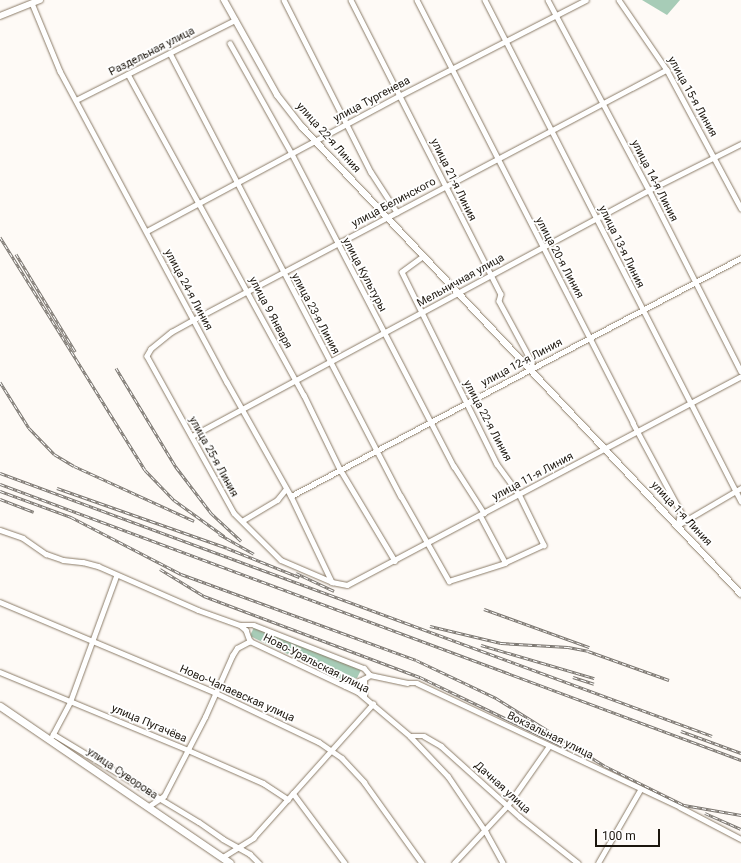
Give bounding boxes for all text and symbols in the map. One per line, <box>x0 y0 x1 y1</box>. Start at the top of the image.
street label: Раздельная улица <box>107 25 197 79</box>
street label: улица 15-я Линия <box>664 54 720 140</box>
street label: улица Тургенева <box>331 74 413 126</box>
street label: улица 22-я Линия <box>293 100 363 176</box>
street label: улица 21-я Линия <box>427 137 479 223</box>
street label: улица 14-я Линия <box>628 138 680 224</box>
street label: улица Белинского <box>350 175 438 231</box>
street label: улица 13-я Линия <box>595 204 647 290</box>
street label: улица 20-я Линия <box>532 215 586 301</box>
street label: улица Культуры <box>339 236 389 314</box>
street label: улица 24-я Линия <box>161 247 215 333</box>
street label: Мельничная улица <box>415 252 507 310</box>
street label: улица 23-я Линия <box>288 271 342 357</box>
street label: улица 9 Января <box>245 275 295 351</box>
street label: улица 12-я Линия <box>479 336 565 390</box>
street label: улица 22-я Линия <box>460 378 514 464</box>
street label: улица 25-я Линия <box>185 414 241 500</box>
street label: улица 11-я Линия <box>490 450 576 504</box>
street label: улица 1-я Линия <box>648 479 714 549</box>
street label: Ново-Уральская улица <box>261 632 371 696</box>
street label: Ново-Чапаевская улица <box>178 663 296 725</box>
street label: улица Пугачёва <box>109 702 189 746</box>
street label: Вокзальная улица <box>505 709 595 763</box>
street label: улица Суворова <box>84 745 160 803</box>
street label: Дачная улица <box>471 759 533 817</box>
scale bar <box>597 821 662 847</box>
text: 100 m <box>602 829 636 843</box>

